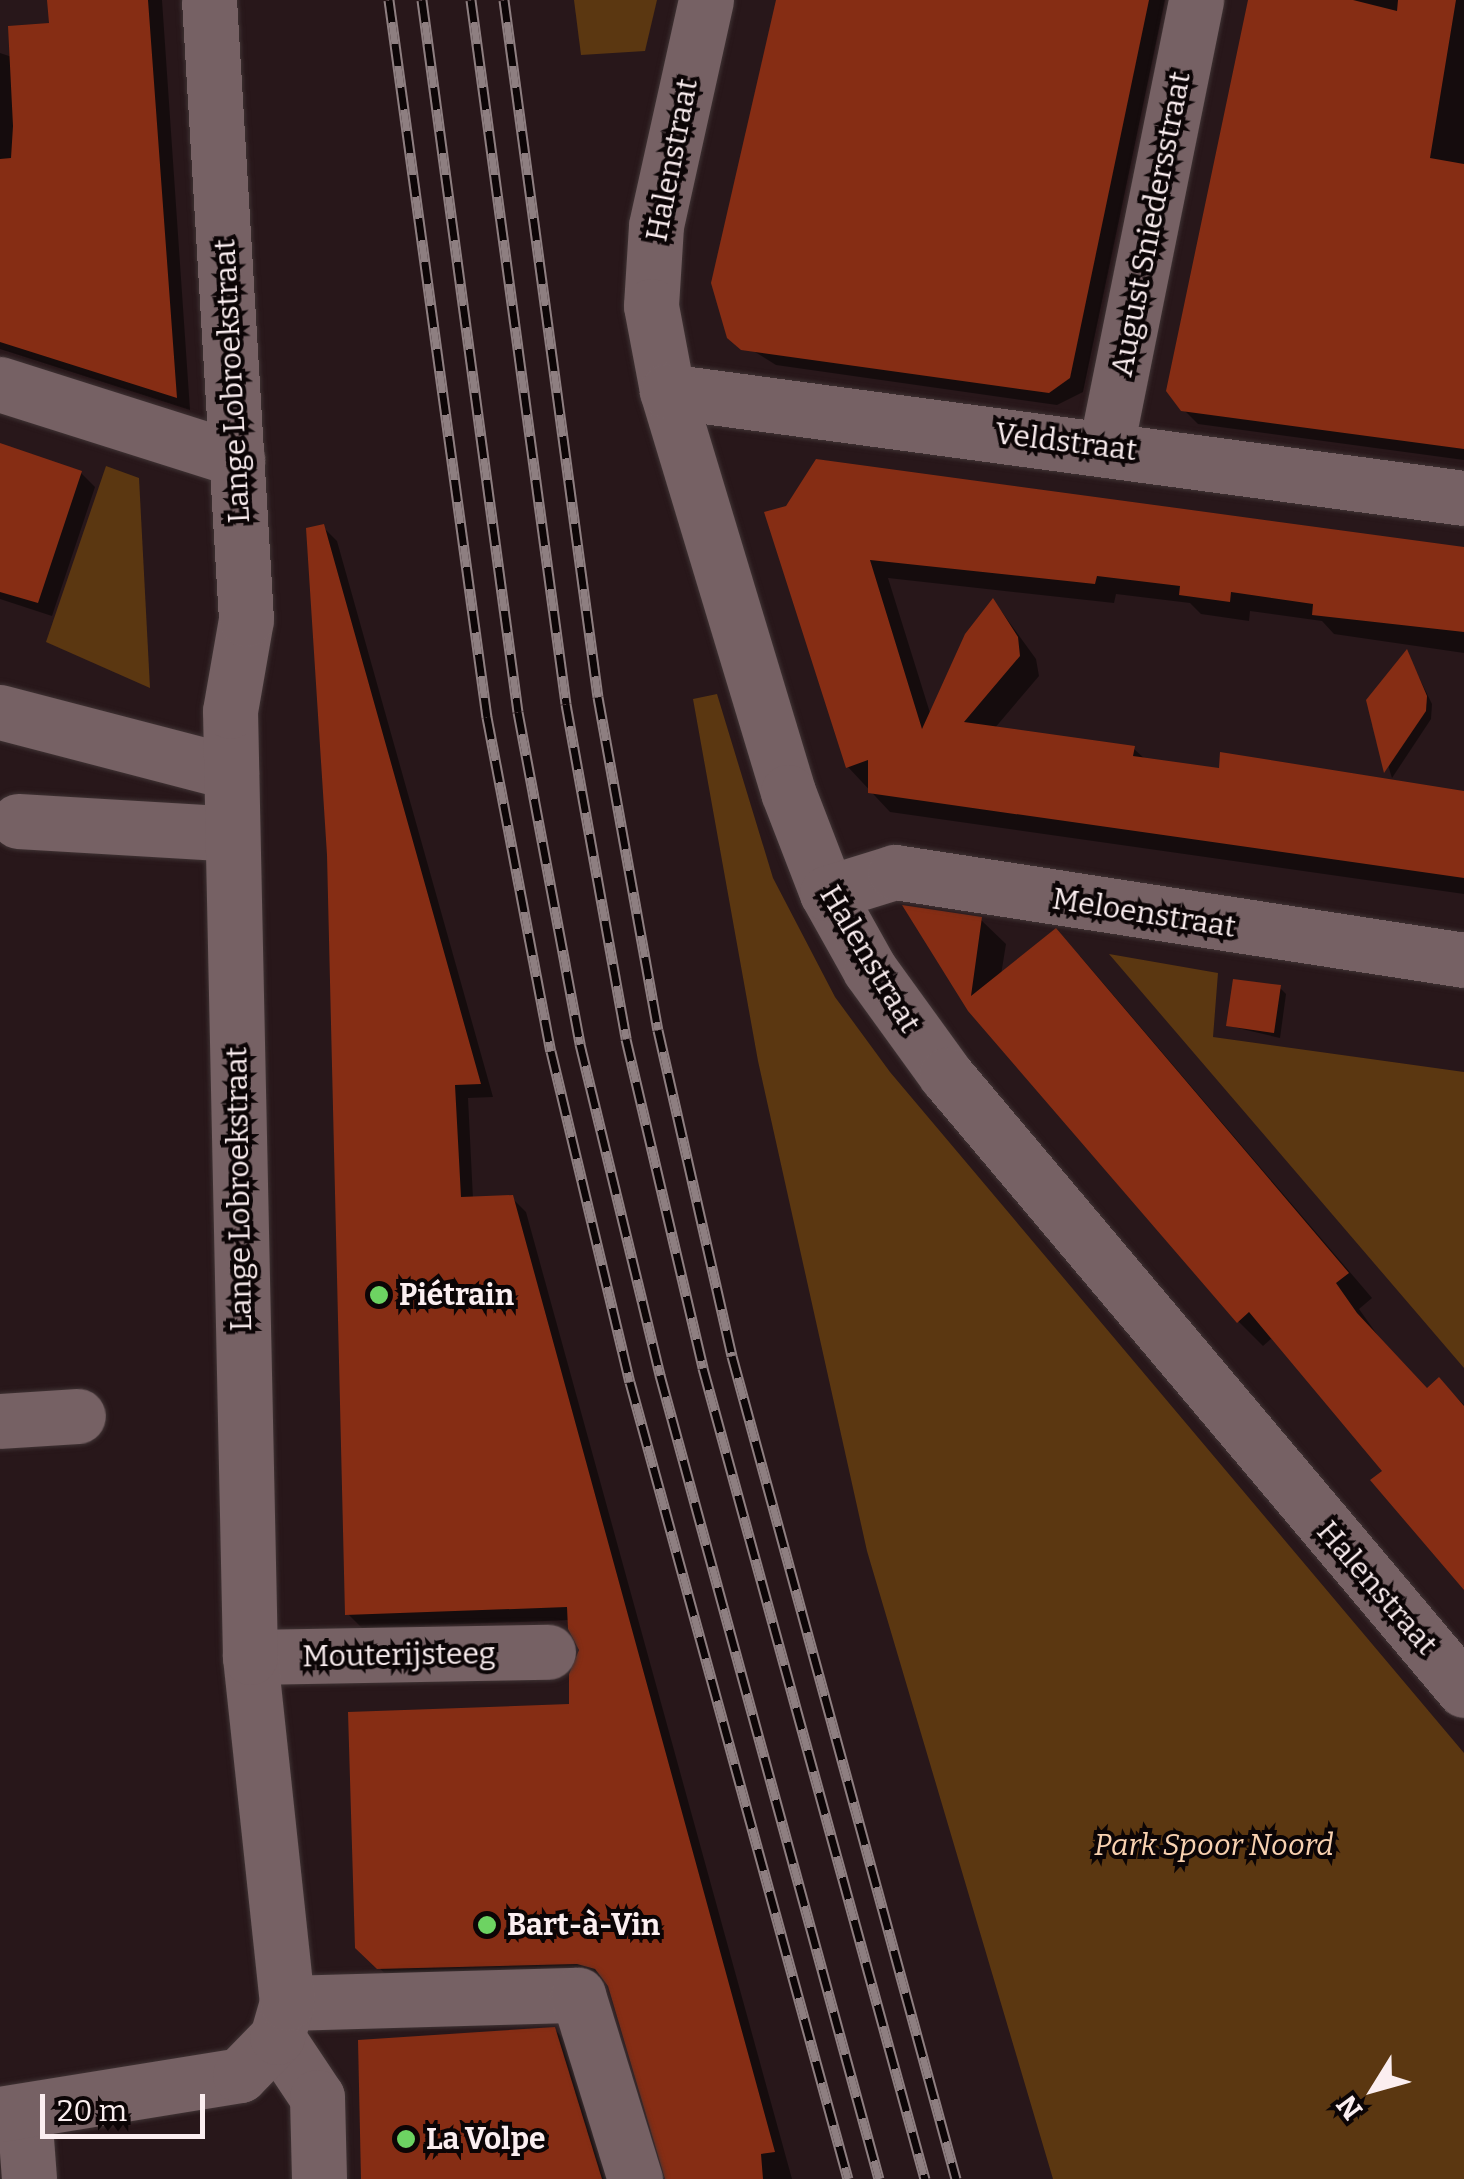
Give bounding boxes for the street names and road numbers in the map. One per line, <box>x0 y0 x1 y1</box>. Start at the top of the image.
street label: August Sniedersstraat <box>1104 69 1198 379</box>
street label: Halenstraat <box>639 76 705 244</box>
street label: Lange Lobroekstraat <box>207 238 257 524</box>
street label: Veldstraat <box>993 415 1139 469</box>
street label: Halenstraat <box>812 879 928 1039</box>
street label: Meloenstraat <box>1050 881 1238 945</box>
street label: Lange Lobroekstraat <box>219 1046 259 1332</box>
street label: Halenstraat <box>1309 1514 1445 1662</box>
street label: Mouterijsteeg <box>302 1635 496 1675</box>

